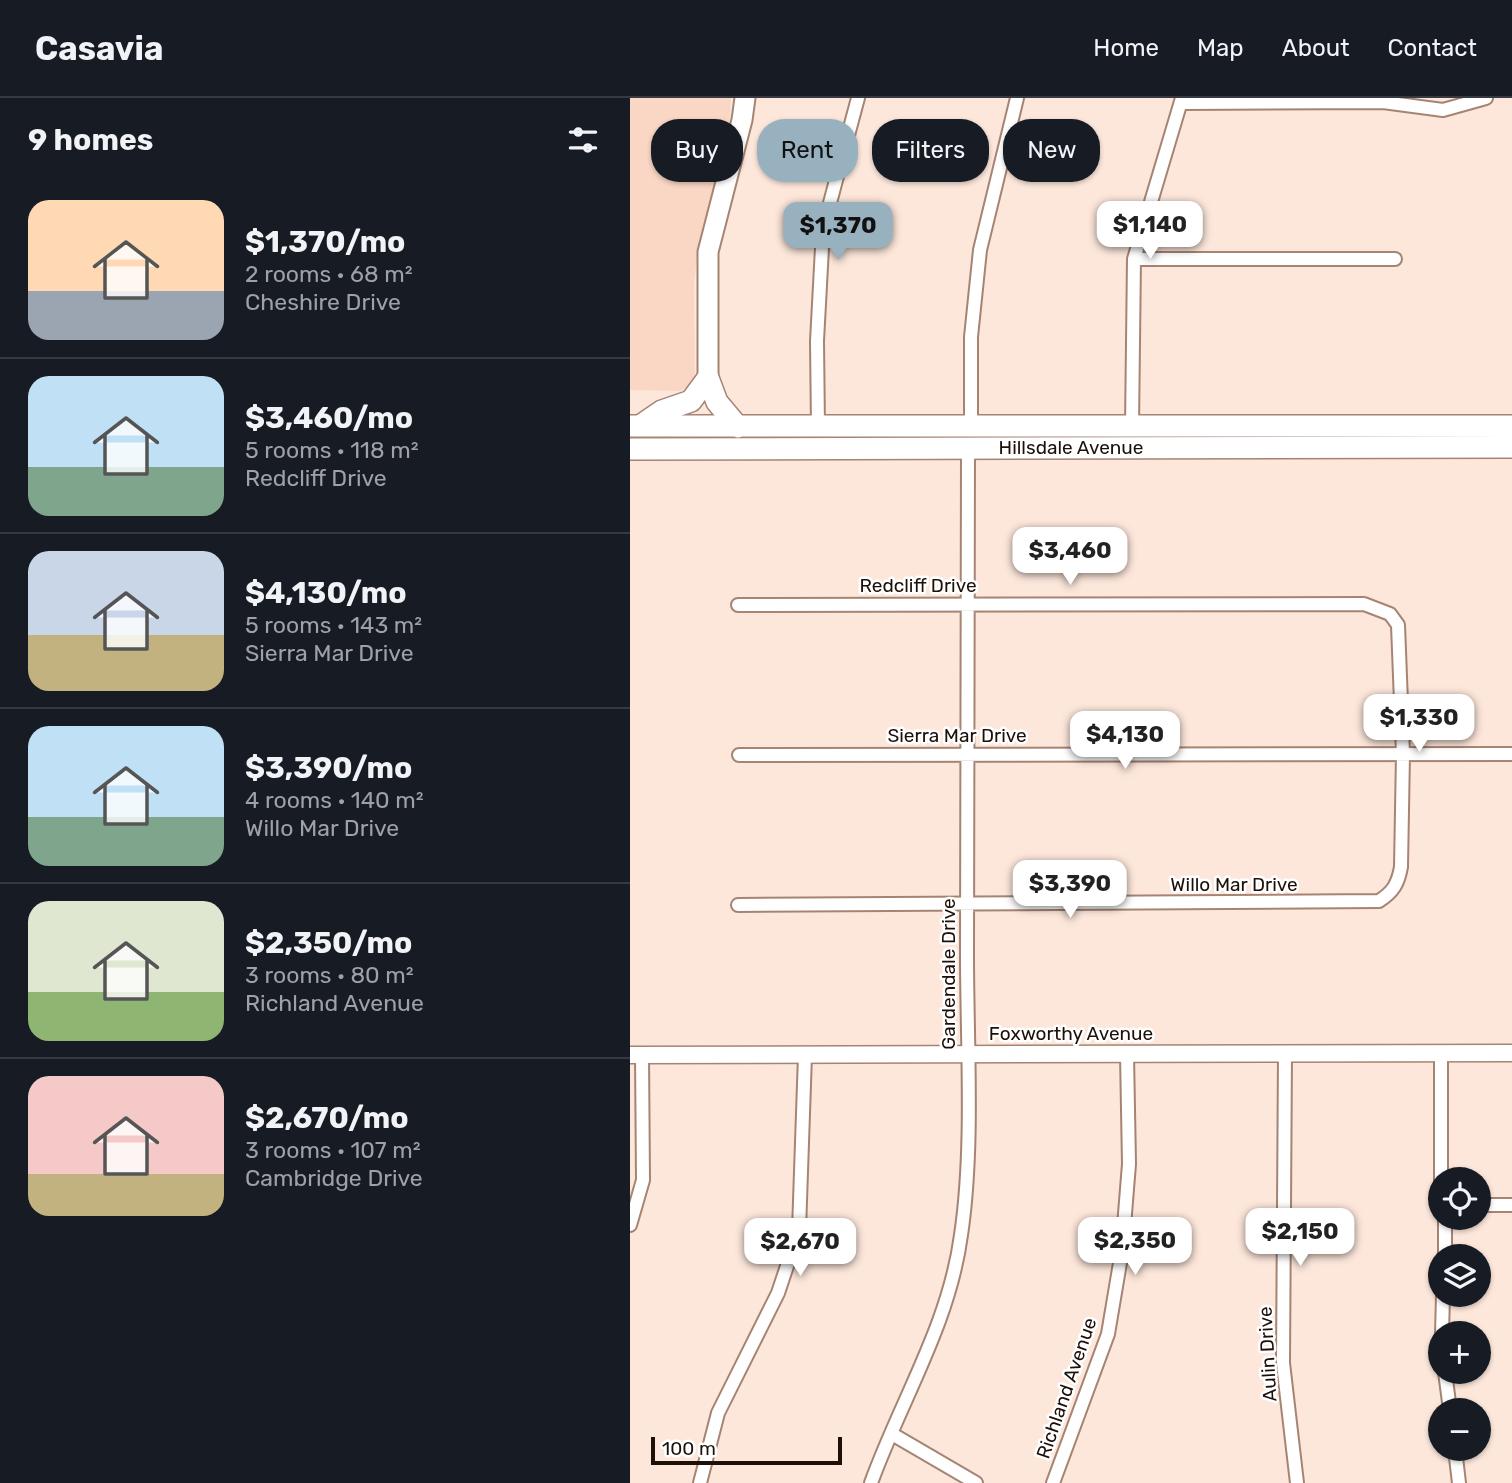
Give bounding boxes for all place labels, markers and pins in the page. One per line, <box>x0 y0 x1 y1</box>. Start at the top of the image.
pin: $1,370 <box>781 202 895 262</box>
pin: $1,140 <box>1093 202 1207 261</box>
pin: $3,460 <box>1013 528 1127 587</box>
pin: $1,330 <box>1362 694 1476 754</box>
pin: $4,130 <box>1068 712 1182 771</box>
pin: $3,390 <box>1013 860 1127 920</box>
pin: $2,150 <box>1243 1208 1357 1268</box>
pin: $2,670 <box>743 1218 857 1278</box>
pin: $2,350 <box>1078 1218 1192 1277</box>

